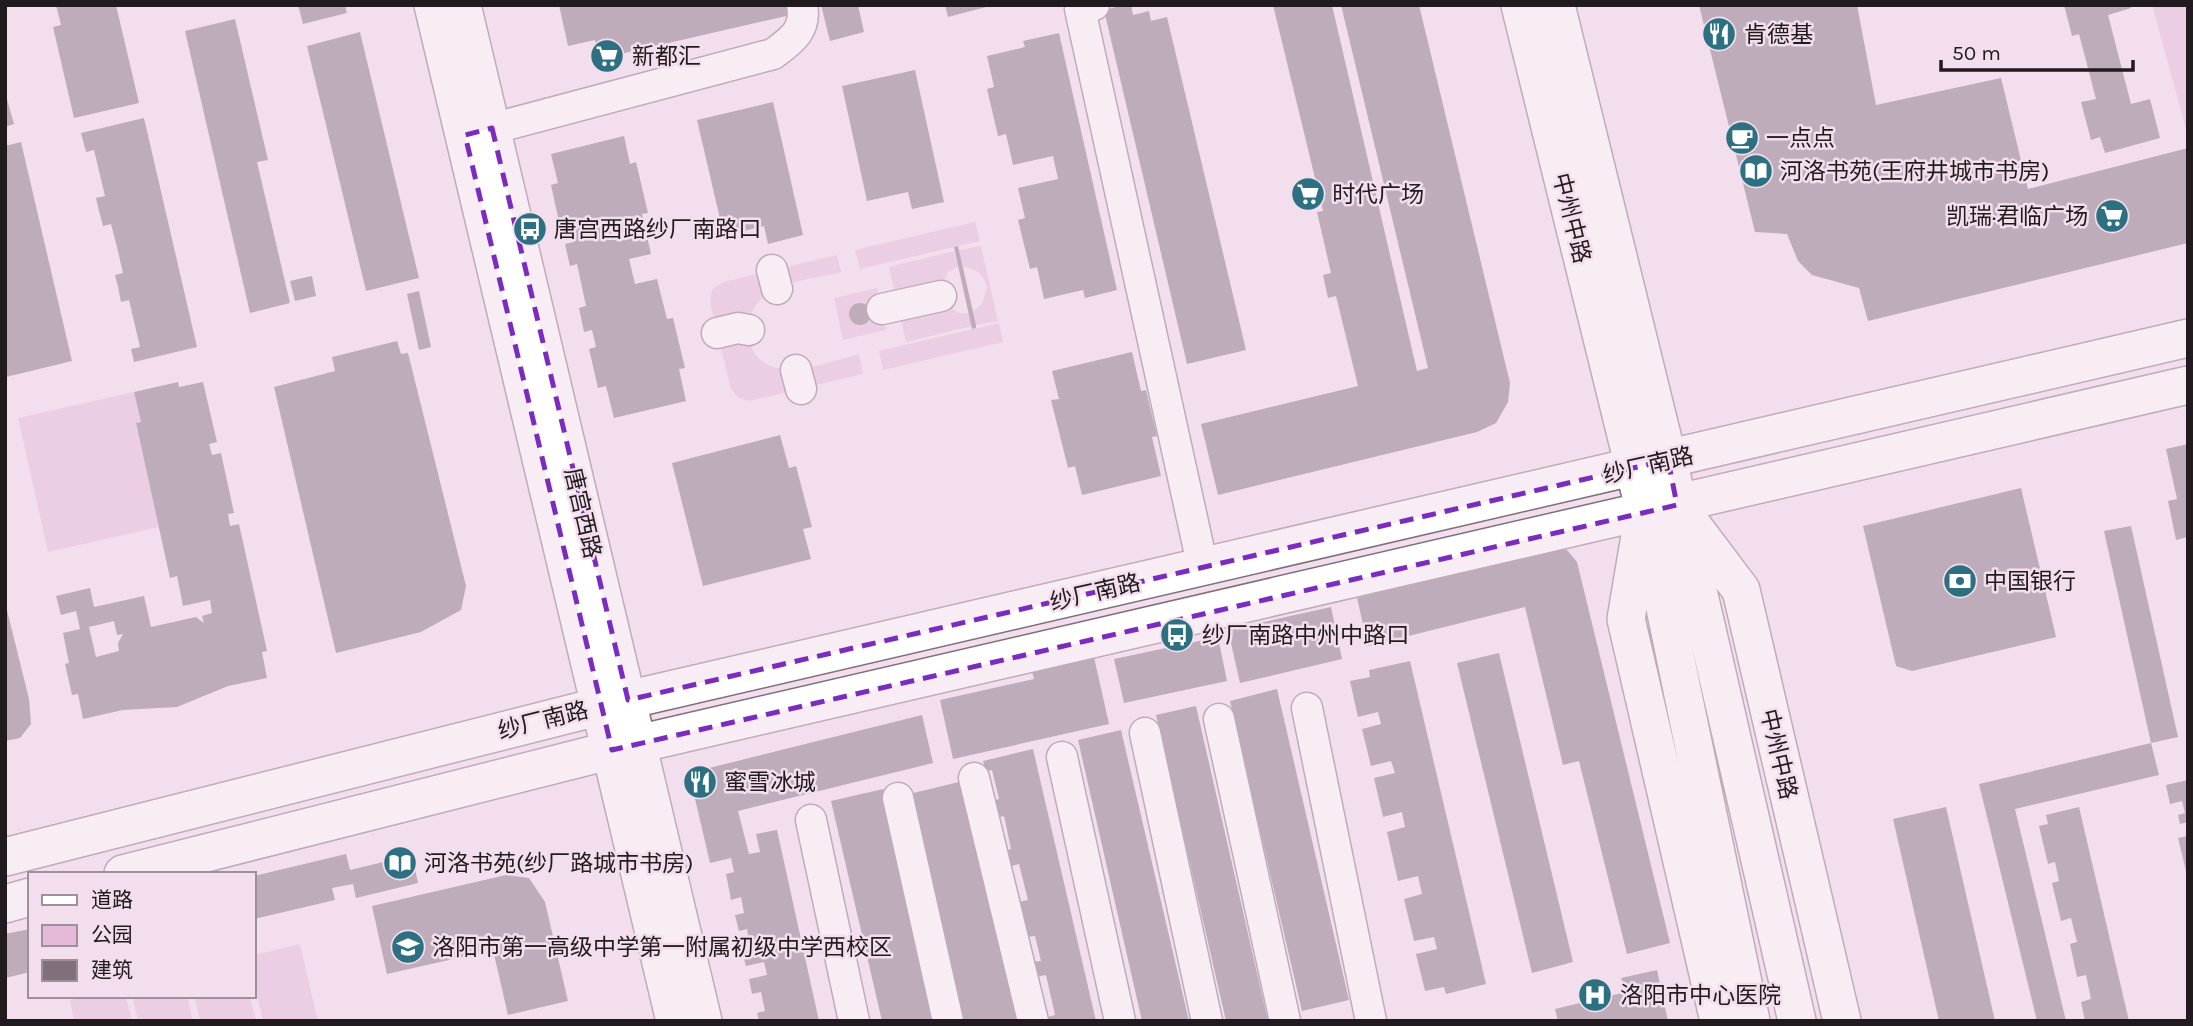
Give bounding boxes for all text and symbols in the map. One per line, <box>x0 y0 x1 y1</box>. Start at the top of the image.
restaurant icon: 肯德基 <box>1700 15 1738 53</box>
place label: 肯德基 <box>1744 21 1813 48</box>
scale bar <box>1941 28 2134 72</box>
supermarket icon: 新都汇 <box>588 37 626 75</box>
text: 50 m <box>1952 41 2001 65</box>
place label: 新都汇 <box>632 43 701 70</box>
cafe icon: 一点点 <box>1723 119 1761 157</box>
place label: 一点点 <box>1766 125 1835 152</box>
library icon: 河洛书苑(王府井城市书房) <box>1737 152 1775 190</box>
place label: 河洛书苑(王府井城市书房) <box>1780 158 2049 185</box>
street label: 中州中路 <box>1547 170 1596 266</box>
supermarket icon: 时代广场 <box>1289 175 1327 213</box>
place label: 时代广场 <box>1332 181 1424 208</box>
supermarket icon: 凯瑞·君临广场 <box>2093 197 2131 235</box>
place label: 凯瑞·君临广场 <box>1946 203 2088 230</box>
bus stop icon: 唐宫西路纱厂南路口 <box>511 210 549 248</box>
place label: 唐宫西路纱厂南路口 <box>554 216 761 243</box>
street label: 纱厂南路 <box>1600 442 1696 489</box>
street label: 唐宫西路 <box>559 465 606 561</box>
bank icon: 中国银行 <box>1941 562 1979 600</box>
place label: 中国银行 <box>1984 568 2076 595</box>
street label: 纱厂南路 <box>1047 569 1143 616</box>
bus stop icon: 纱厂南路中州中路口 <box>1158 616 1196 654</box>
place label: 纱厂南路中州中路口 <box>1202 622 1409 649</box>
street label: 纱厂南路 <box>495 696 591 745</box>
street label: 中州中路 <box>1755 706 1802 802</box>
restaurant icon: 蜜雪冰城 <box>681 763 719 801</box>
place label: 蜜雪冰城 <box>724 769 816 796</box>
library icon: 河洛书苑(纱厂路城市书房) <box>381 844 419 882</box>
place label: 河洛书苑(纱厂路城市书房) <box>424 850 693 877</box>
legend <box>28 872 256 998</box>
text: 道路 <box>91 888 133 912</box>
text: 公园 <box>91 923 133 947</box>
school or university icon: 洛阳市第一高级中学第一附属初级中学西校区 <box>389 928 427 966</box>
place label: 洛阳市第一高级中学第一附属初级中学西校区 <box>432 934 892 961</box>
text: 建筑 <box>91 958 133 982</box>
hospital icon: 洛阳市中心医院 <box>1576 976 1614 1014</box>
place label: 洛阳市中心医院 <box>1620 982 1781 1009</box>

